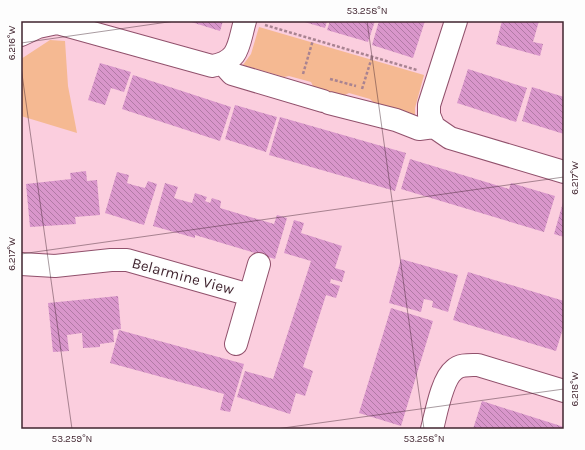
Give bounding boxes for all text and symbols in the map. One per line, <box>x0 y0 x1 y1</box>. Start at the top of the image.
text: 53.258°N <box>346 5 388 17</box>
text: 6.216°W <box>6 26 18 60</box>
text: 6.217°W <box>569 161 581 195</box>
text: 6.217°W <box>6 237 18 271</box>
street label: Belarmine View <box>130 254 236 298</box>
text: 6.218°W <box>569 371 581 407</box>
text: 53.259°N <box>52 433 92 445</box>
text: 53.258°N <box>403 433 445 445</box>

